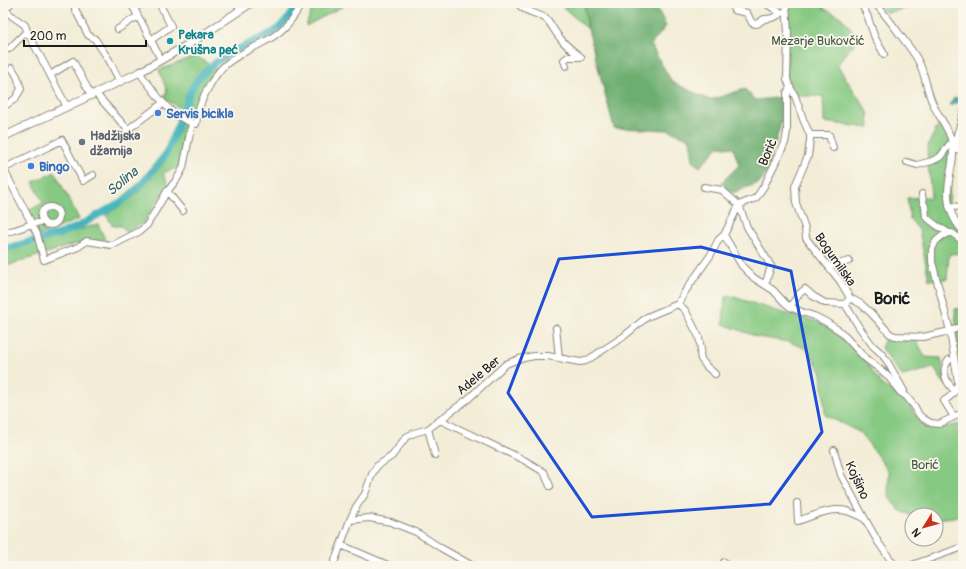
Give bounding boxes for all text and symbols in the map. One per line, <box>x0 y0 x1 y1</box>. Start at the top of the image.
scale bar <box>24 22 146 48</box>
place label: Pekara Krušna peć <box>178 27 239 58</box>
text: 200 m <box>30 29 67 44</box>
park label: Mezarje Bukovčić <box>771 33 865 49</box>
marker: Pekara Krušna peć <box>165 36 175 46</box>
place label: Servis bicikla <box>166 106 234 122</box>
marker: Servis bicikla <box>153 108 163 118</box>
place label: Hadžijska džamija <box>90 128 140 159</box>
street label: Borić <box>755 136 781 168</box>
marker: Hadžijska džamija <box>77 137 87 147</box>
place label: Bingo <box>39 159 69 175</box>
marker: Bingo <box>26 161 36 171</box>
water label: Solina <box>103 162 143 199</box>
street label: Bogumilska <box>811 230 859 289</box>
district label: Borić <box>874 288 911 309</box>
street label: Adele Ber <box>454 353 504 399</box>
park label: Borić <box>911 457 939 473</box>
street label: Kojšino <box>841 459 873 502</box>
north arrow <box>904 507 944 547</box>
text: N <box>909 525 924 540</box>

